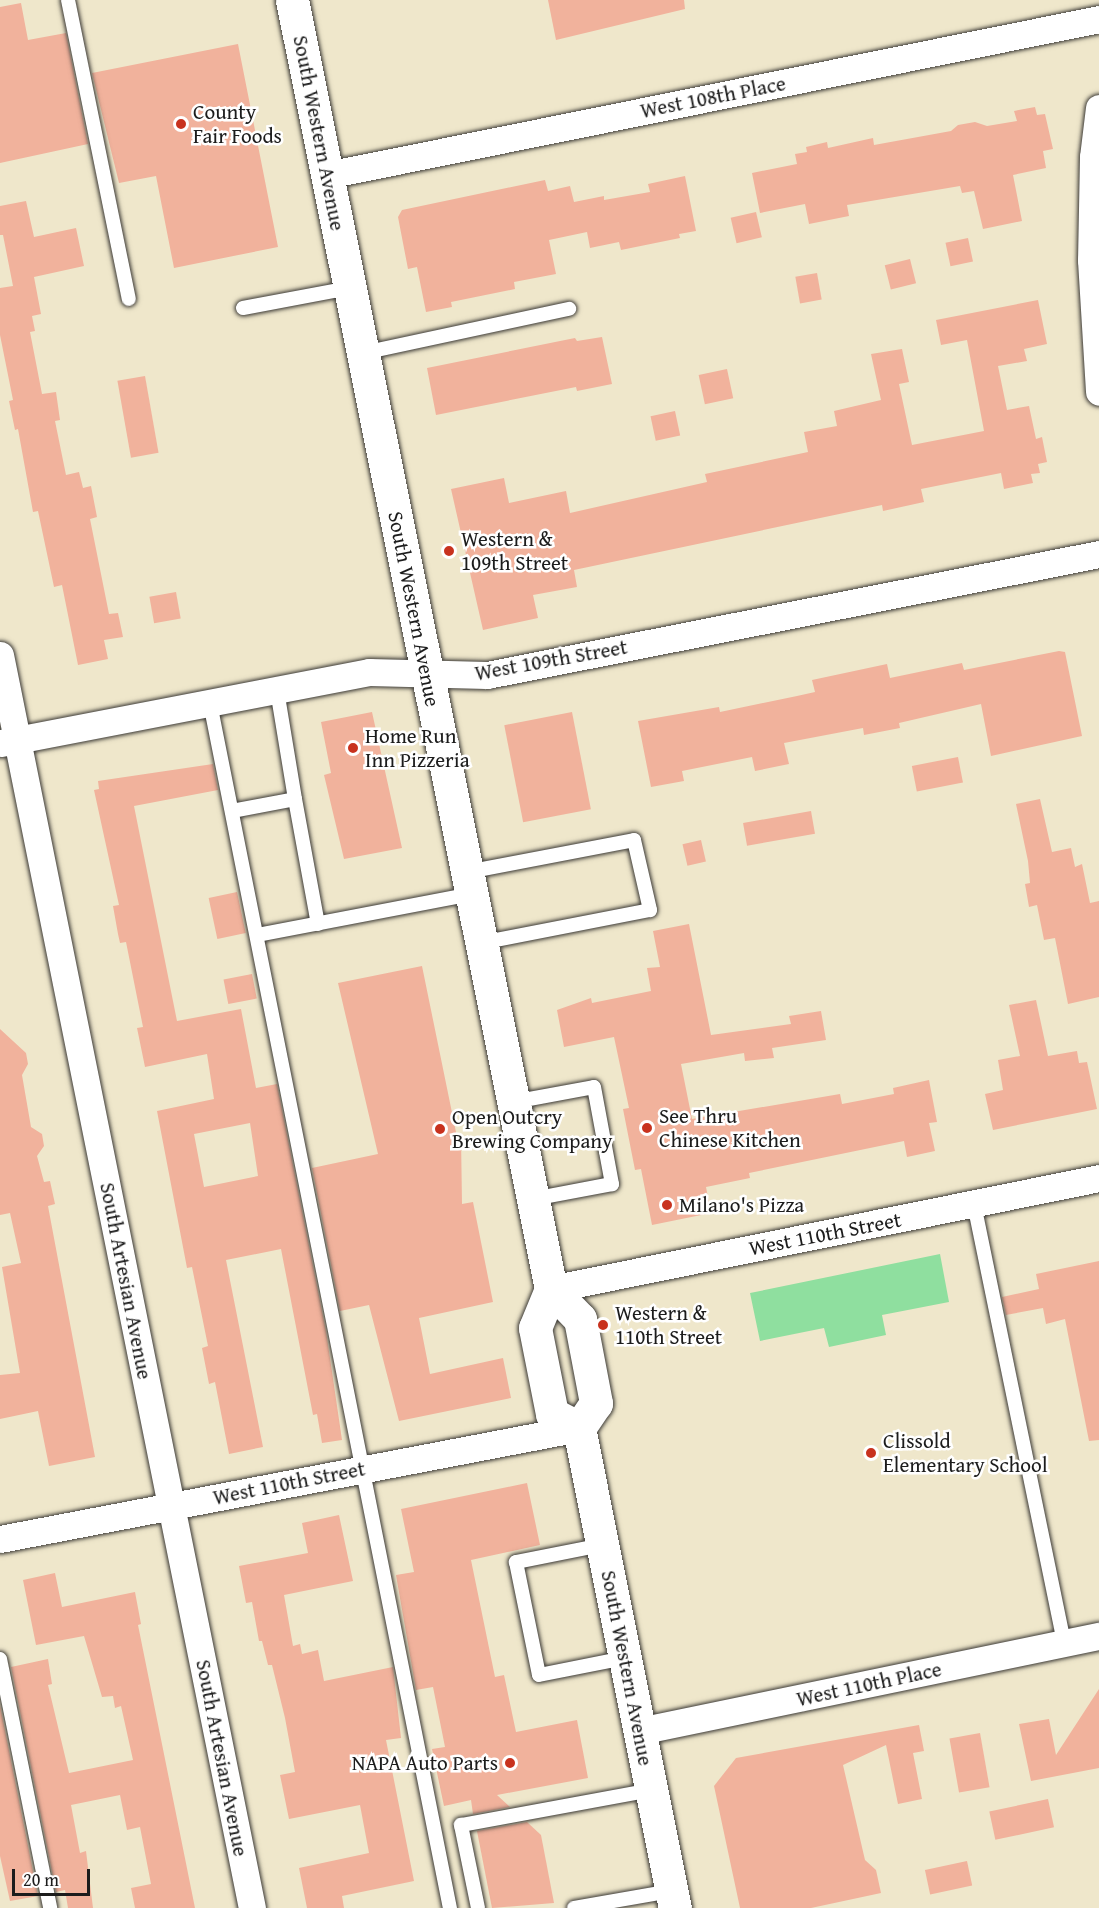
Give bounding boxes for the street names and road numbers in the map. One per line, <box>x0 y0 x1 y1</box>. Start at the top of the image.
street label: South Western Avenue <box>288 33 350 233</box>
street label: West 108th Place <box>638 71 788 123</box>
street label: South Western Avenue <box>383 509 445 709</box>
street label: West 109th Street <box>473 634 629 686</box>
street label: South Artesian Avenue <box>95 1180 157 1382</box>
street label: West 110th Street <box>747 1207 903 1261</box>
street label: West 110th Street <box>211 1456 367 1510</box>
street label: South Western Avenue <box>596 1568 658 1768</box>
street label: West 110th Place <box>794 1656 944 1712</box>
street label: South Artesian Avenue <box>191 1657 253 1859</box>

